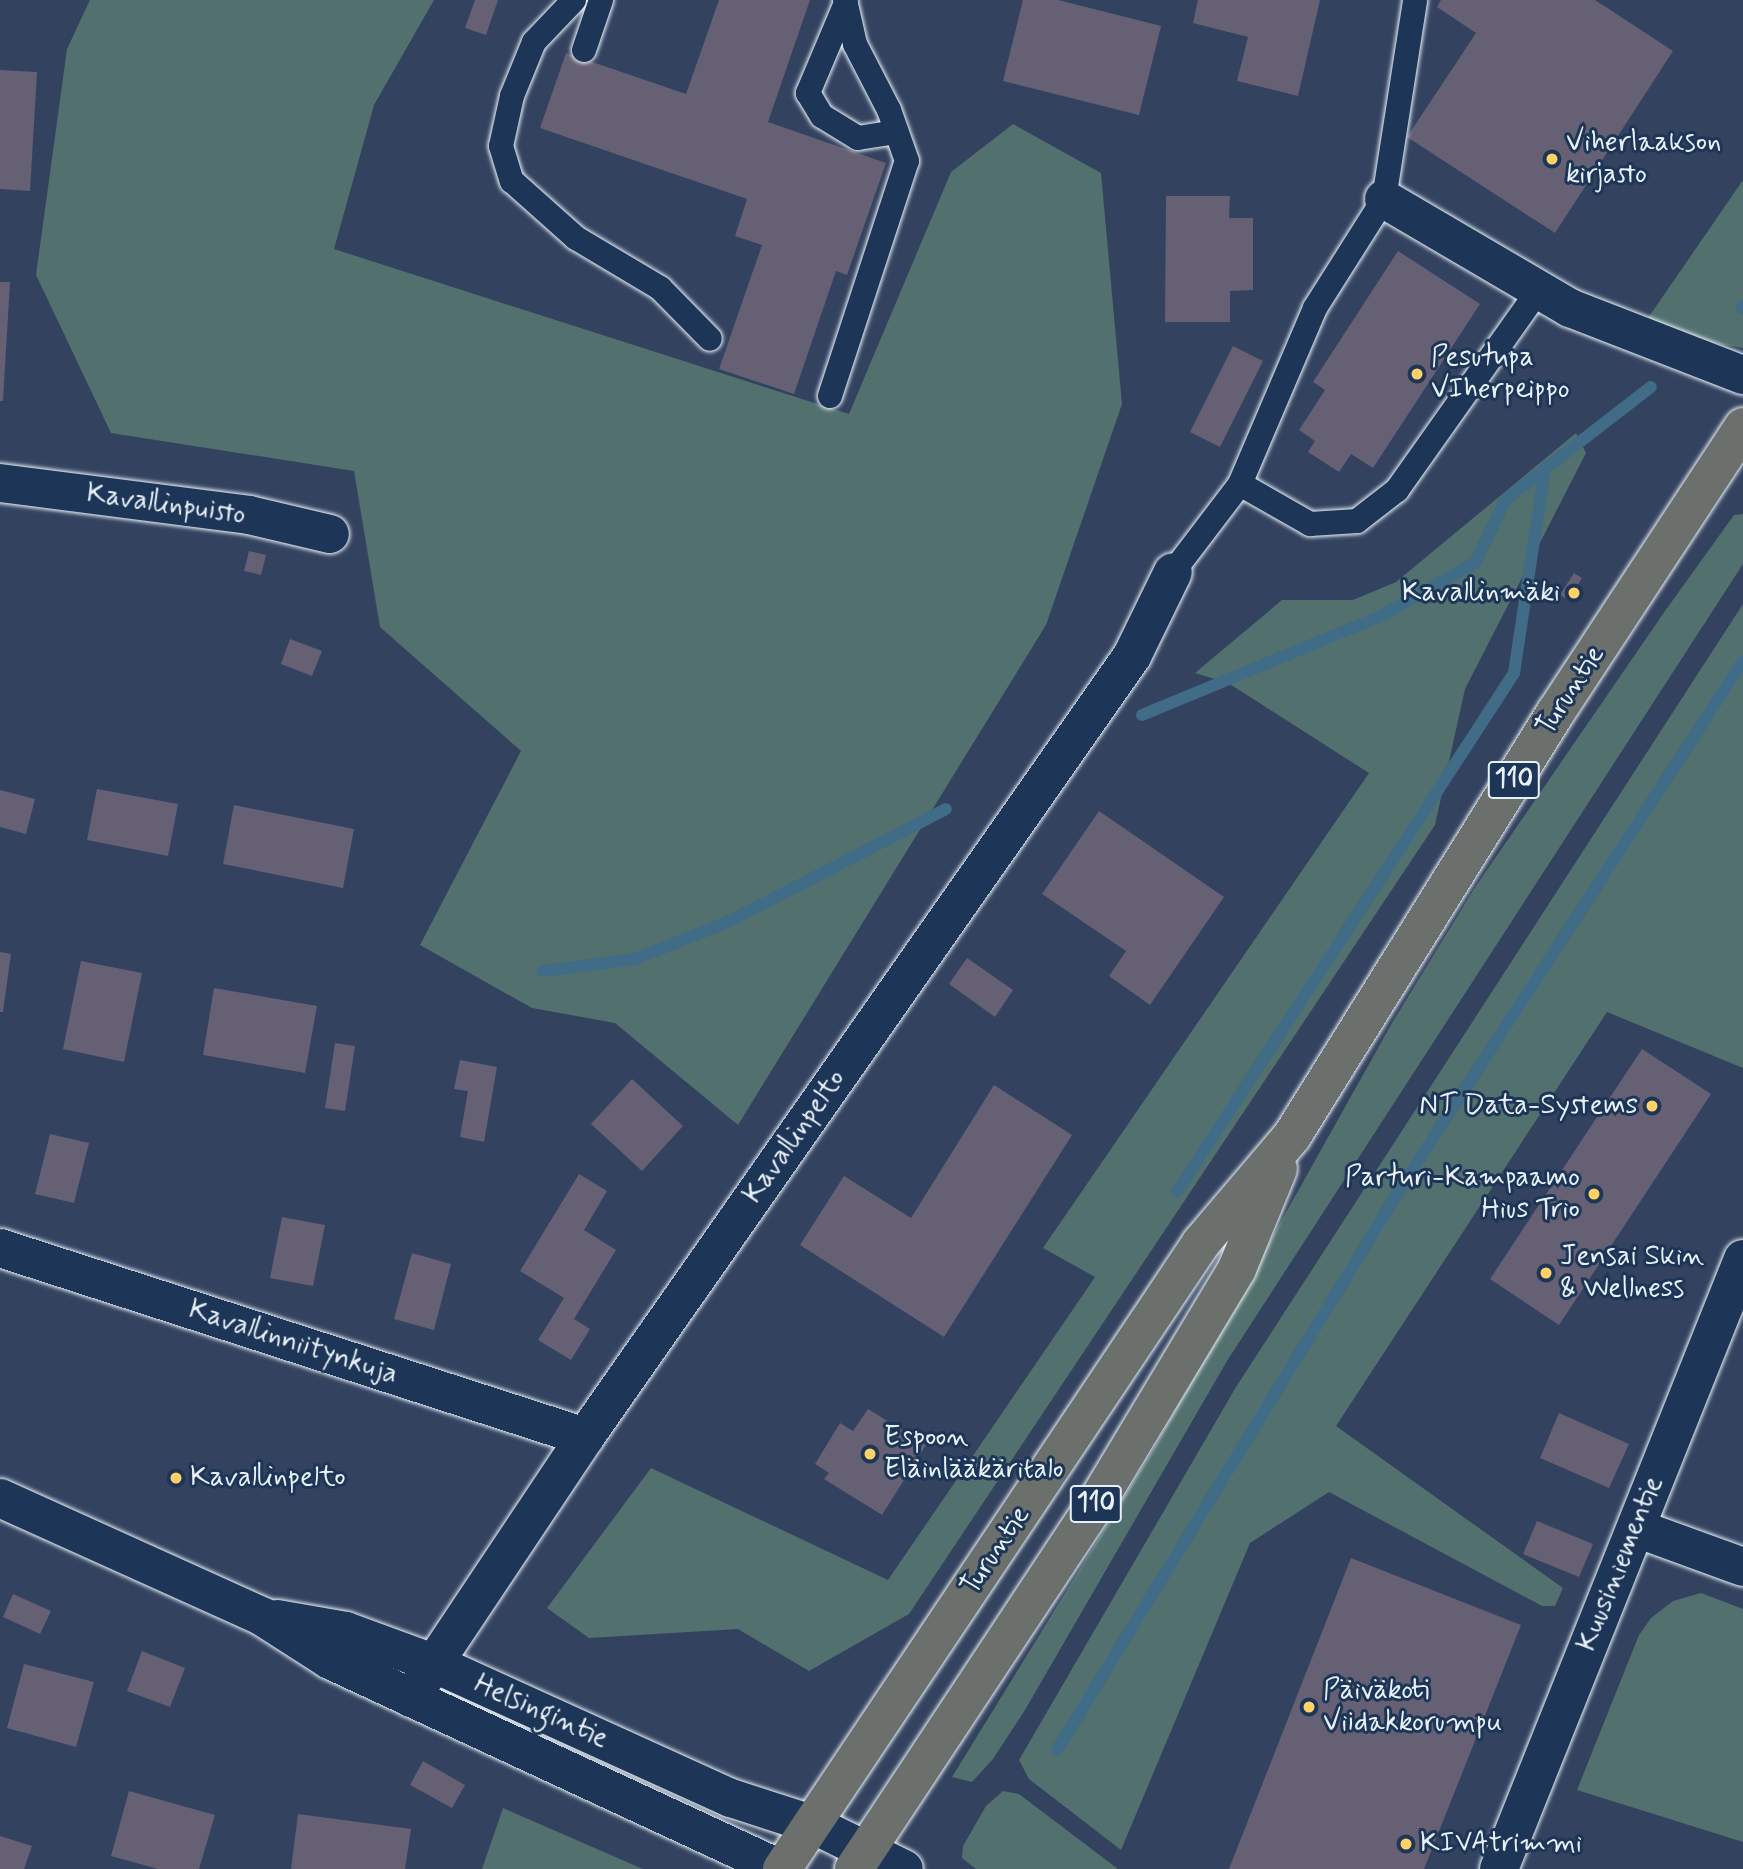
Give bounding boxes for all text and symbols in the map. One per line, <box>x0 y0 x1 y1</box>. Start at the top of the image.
place label: Viherlaakson kirjasto <box>1566 126 1721 192</box>
marker: Viherlaakson kirjasto <box>1544 151 1560 167</box>
place label: Pesutupa VIherpeippo <box>1431 341 1570 407</box>
marker: Pesutupa VIherpeippo <box>1409 366 1425 382</box>
street label: Kavallinpuisto <box>84 477 248 533</box>
place label: Kavallinmäki <box>1402 576 1560 610</box>
marker: Kavallinmäki <box>1566 585 1582 601</box>
street label: Turuntie <box>1530 640 1612 742</box>
road number: 110 <box>1488 758 1540 802</box>
street label: Kavallinpelto <box>737 1064 853 1210</box>
place label: NT Data-Systems <box>1426 1089 1638 1123</box>
marker: NT Data-Systems <box>1644 1098 1660 1114</box>
place label: Parturi-Kampaamo Hius Trio <box>1345 1161 1580 1227</box>
marker: Parturi-Kampaamo Hius Trio <box>1586 1186 1602 1202</box>
place label: Jensai Skin & Wellness <box>1560 1240 1704 1306</box>
marker: Jensai Skin & Wellness <box>1538 1265 1554 1281</box>
street label: Kavallinniitynkuja <box>184 1293 402 1393</box>
place label: Espoon Eläinlääkäritalo <box>884 1421 1064 1487</box>
marker: Espoon Eläinlääkäritalo <box>862 1446 878 1462</box>
place label: Kavallinpelto <box>190 1461 346 1495</box>
marker: Kavallinpelto <box>168 1470 184 1486</box>
street label: Kuusiniementie <box>1571 1472 1671 1656</box>
road number: 110 <box>1070 1482 1122 1526</box>
street label: Turuntie <box>954 1500 1038 1602</box>
street label: Helsingintie <box>469 1668 613 1756</box>
place label: Päiväkoti Viidakkorumpu <box>1323 1674 1502 1740</box>
marker: Päiväkoti Viidakkorumpu <box>1301 1699 1317 1715</box>
place label: KIVAtrimmi <box>1420 1827 1582 1861</box>
marker: KIVAtrimmi <box>1398 1836 1414 1852</box>

